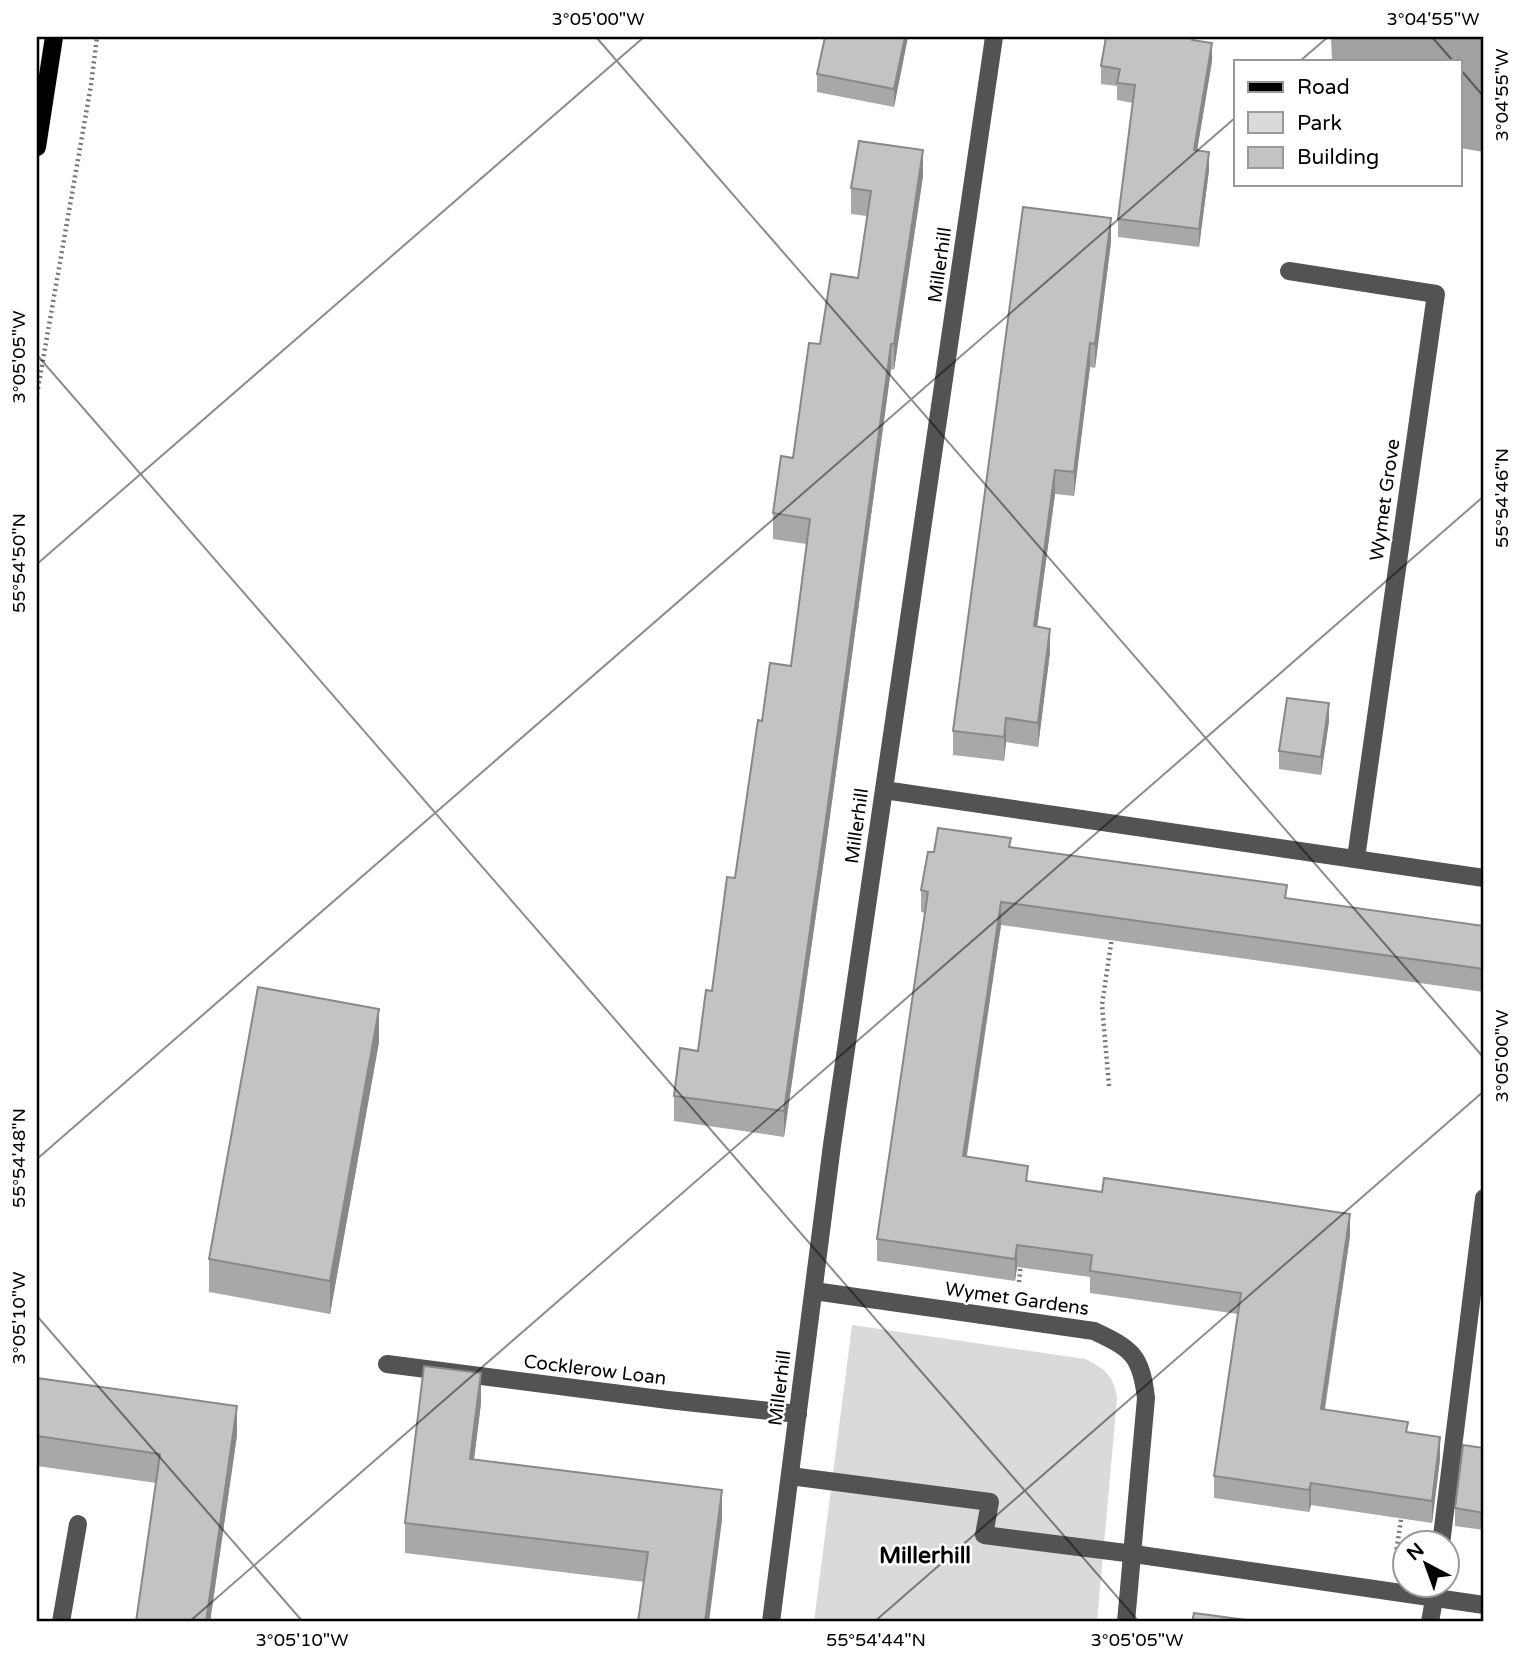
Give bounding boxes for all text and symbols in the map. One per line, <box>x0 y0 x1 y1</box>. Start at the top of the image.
text: 3°05'00"W <box>552 8 644 30</box>
text: 3°04'55"W <box>1387 8 1479 30</box>
text: 3°04'55"W <box>1491 49 1513 141</box>
legend <box>1234 60 1462 186</box>
text: Road <box>1297 75 1350 100</box>
text: Park <box>1297 111 1342 136</box>
text: Building <box>1297 145 1379 170</box>
street label: Millerhill <box>924 226 956 304</box>
text: 3°05'05"W <box>8 311 30 403</box>
street label: Wymet Grove <box>1366 438 1404 562</box>
text: 55°54'46"N <box>1491 448 1513 548</box>
text: 55°54'50"N <box>8 513 30 613</box>
street label: Millerhill <box>841 787 873 865</box>
text: 3°05'00"W <box>1491 1010 1513 1102</box>
text: 55°54'48"N <box>8 1108 30 1208</box>
text: 3°05'10"W <box>8 1272 30 1364</box>
street label: Wymet Gardens <box>944 1278 1090 1320</box>
street label: Millerhill <box>764 1349 796 1427</box>
street label: Cocklerow Loan <box>522 1350 668 1390</box>
north arrow <box>1392 1530 1462 1600</box>
text: N <box>1403 1539 1428 1565</box>
district label: Millerhill <box>879 1542 971 1570</box>
text: 3°05'10"W <box>256 1629 348 1651</box>
text: 55°54'44"N <box>826 1629 926 1651</box>
text: 3°05'05"W <box>1091 1629 1183 1651</box>

